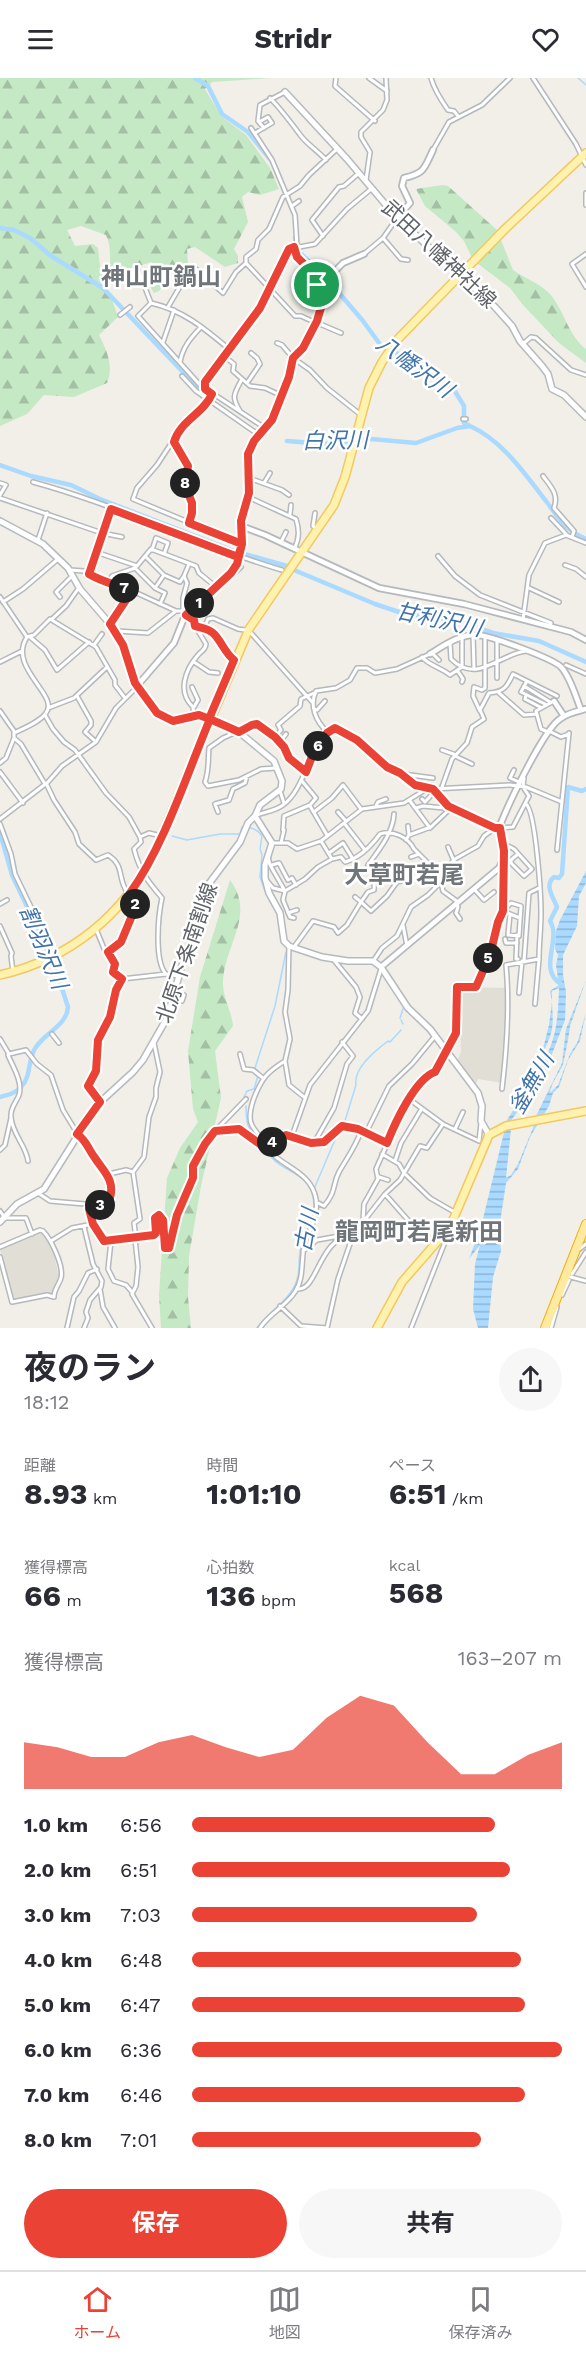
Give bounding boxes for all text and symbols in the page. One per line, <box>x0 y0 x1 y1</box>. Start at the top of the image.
icon: menu <box>24 23 57 56</box>
text: Stridr <box>254 23 332 55</box>
icon: heart <box>529 23 562 56</box>
street label: 武田八幡神社線 <box>377 194 502 313</box>
pin <box>291 259 342 310</box>
district label: 神山町鍋山 <box>101 263 221 291</box>
icon: arrive <box>300 268 333 301</box>
water label: 八幡沢川 <box>372 330 459 404</box>
water label: 白沢川 <box>302 427 370 454</box>
pin: 8 <box>170 468 200 498</box>
text: 8 <box>180 473 190 492</box>
pin: 7 <box>109 573 139 603</box>
text: 7 <box>119 578 129 597</box>
pin: 1 <box>184 588 214 618</box>
text: 1 <box>196 593 202 612</box>
water label: 甘利沢川 <box>393 598 486 641</box>
pin: 6 <box>303 731 333 761</box>
text: 6 <box>313 736 323 755</box>
district label: 大草町若尾 <box>344 861 464 889</box>
street label: 北原下条南割線 <box>151 879 222 1026</box>
pin: 2 <box>120 889 150 919</box>
text: 2 <box>130 894 140 913</box>
water label: 割羽沢川 <box>15 902 73 994</box>
pin: 5 <box>473 943 503 973</box>
text: 5 <box>483 948 493 967</box>
water label: 釜無川 <box>504 1047 560 1118</box>
pin: 4 <box>257 1127 287 1157</box>
text: 4 <box>267 1132 277 1151</box>
pin: 3 <box>85 1190 115 1220</box>
text: 3 <box>95 1195 105 1214</box>
water label: 古川 <box>290 1204 323 1254</box>
district label: 龍岡町若尾新田 <box>335 1218 503 1246</box>
text: 夜のラン <box>24 1348 156 1387</box>
button: share <box>499 1348 562 1411</box>
text: 18:12 <box>24 1390 70 1414</box>
text: 距離 <box>24 1456 56 1475</box>
text: 時間 <box>206 1456 238 1475</box>
text: ペース <box>389 1456 436 1475</box>
text: 8.93 <box>24 1476 88 1511</box>
text: 1:01:10 <box>206 1476 302 1511</box>
text: 6:51 <box>389 1476 447 1511</box>
text: km <box>88 1489 117 1508</box>
text: /km <box>447 1489 483 1508</box>
text: kcal <box>389 1556 420 1575</box>
text: 獲得標高 <box>24 1558 88 1577</box>
text: 心拍数 <box>206 1558 254 1577</box>
text: 568 <box>389 1575 443 1610</box>
text: 66 <box>24 1578 61 1613</box>
text: 136 <box>206 1578 256 1613</box>
text: m <box>61 1591 82 1610</box>
text: bpm <box>256 1591 296 1610</box>
text: 163–207 m <box>458 1646 562 1670</box>
text: 獲得標高 <box>24 1650 104 1674</box>
text: 1.0 km <box>24 1813 88 1837</box>
text: 6:56 <box>120 1813 162 1837</box>
text: 2.0 km <box>24 1858 91 1882</box>
text: 6:51 <box>120 1858 158 1882</box>
text: 3.0 km <box>24 1903 91 1927</box>
text: 7:03 <box>120 1903 161 1927</box>
text: 4.0 km <box>24 1948 92 1972</box>
text: 6:48 <box>120 1948 163 1972</box>
text: 5.0 km <box>24 1993 91 2017</box>
text: 6:47 <box>120 1993 161 2017</box>
text: 6.0 km <box>24 2038 92 2062</box>
text: 6:36 <box>120 2038 162 2062</box>
text: 7.0 km <box>24 2083 89 2107</box>
text: 6:46 <box>120 2083 162 2107</box>
text: 8.0 km <box>24 2128 92 2152</box>
text: 7:01 <box>120 2128 157 2152</box>
button: 保存 <box>24 2189 287 2258</box>
button: 共有 <box>299 2189 562 2258</box>
tab: ホーム <box>74 2283 121 2343</box>
tab: 地図 <box>268 2283 301 2343</box>
tab: 保存済み <box>448 2283 512 2343</box>

